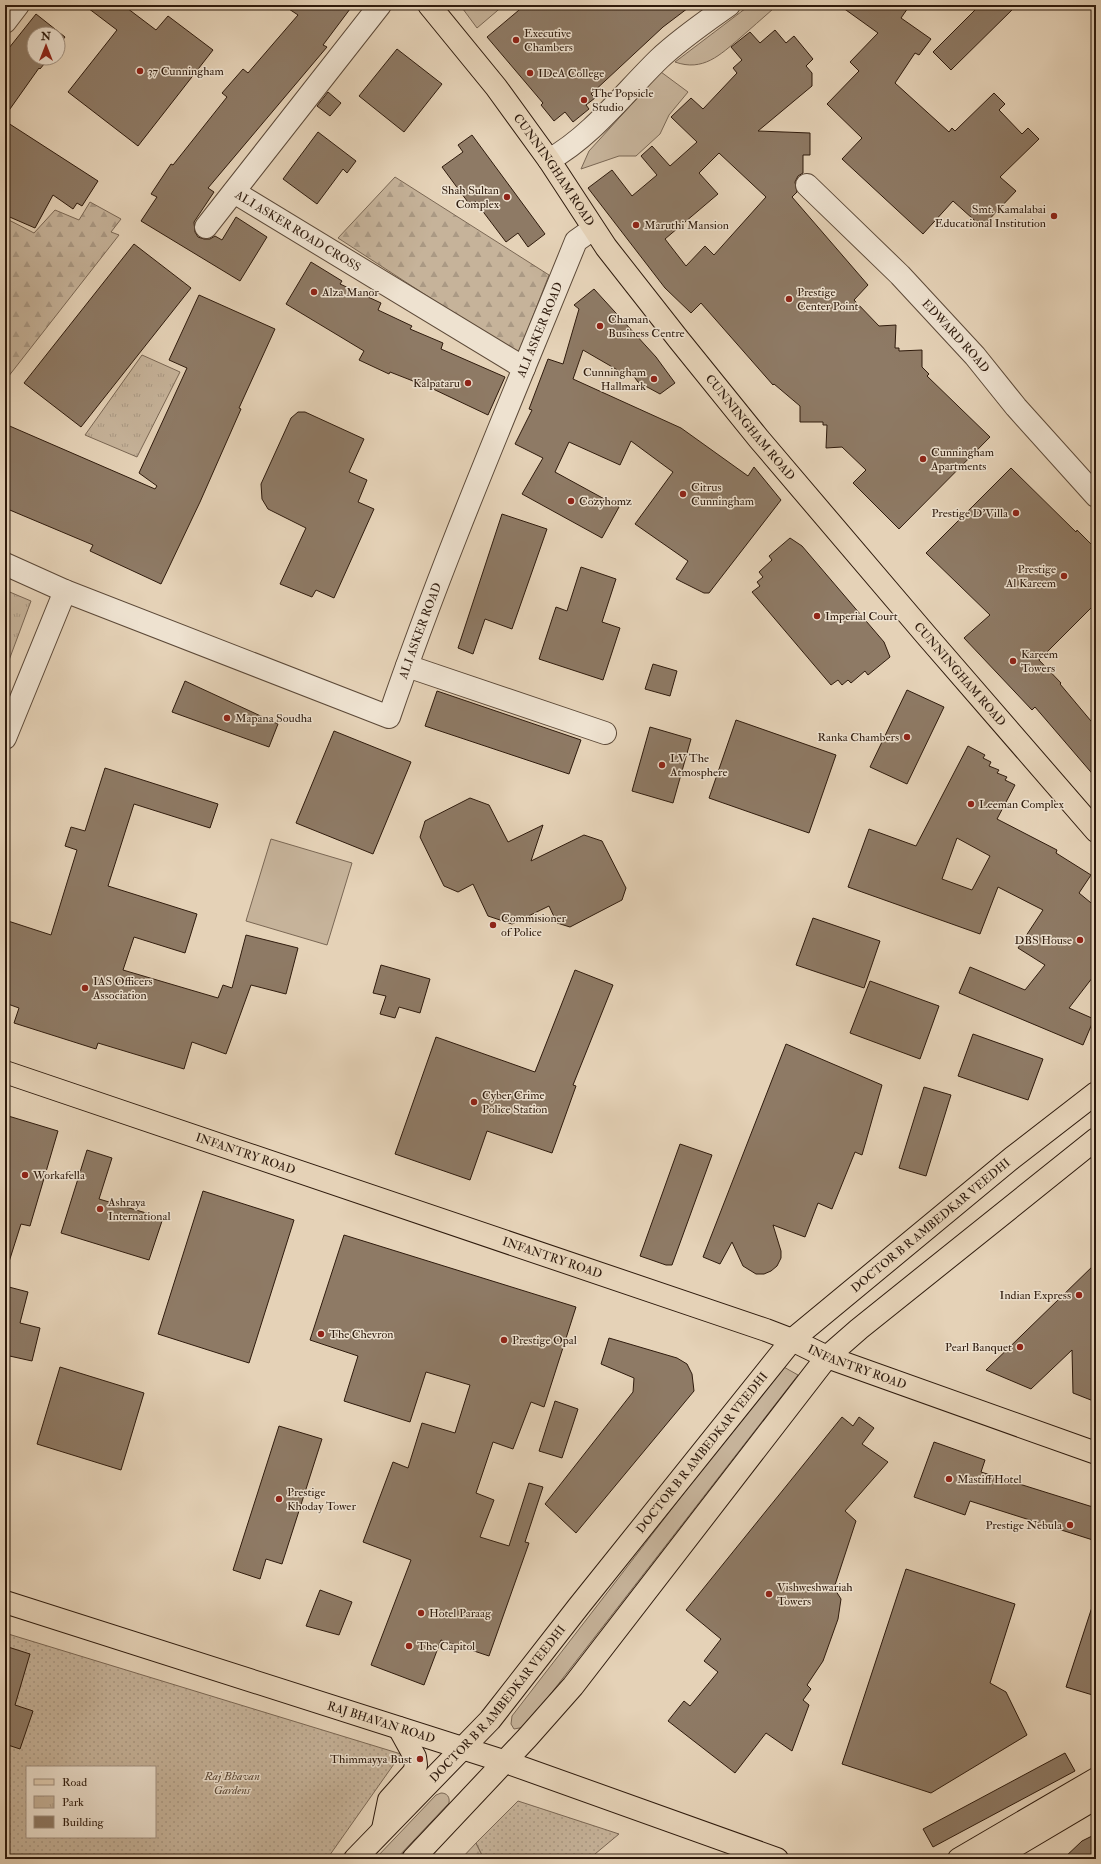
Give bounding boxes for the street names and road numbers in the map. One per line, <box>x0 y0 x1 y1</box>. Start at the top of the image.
street label: CUNNINGHAM ROAD <box>510 111 597 229</box>
street label: ALI ASKER ROAD CROSS <box>231 187 363 275</box>
street label: ALI ASKER ROAD <box>514 280 566 381</box>
street label: EDWARD ROAD <box>918 296 993 376</box>
street label: CUNNINGHAM ROAD <box>702 372 798 484</box>
street label: ALI ASKER ROAD <box>395 581 445 682</box>
street label: CUNNINGHAM ROAD <box>910 619 1009 730</box>
street label: INFANTRY ROAD <box>193 1130 298 1178</box>
street label: DOCTOR B R AMBEDKAR VEEDHI <box>848 1155 1014 1296</box>
street label: INFANTRY ROAD <box>500 1234 604 1282</box>
street label: INFANTRY ROAD <box>805 1342 909 1393</box>
street label: DOCTOR B R AMBEDKAR VEEDHI <box>633 1369 771 1536</box>
street label: DOCTOR B R AMBEDKAR VEEDHI <box>427 1622 569 1786</box>
street label: RAJ BHAVAN ROAD <box>325 1698 437 1747</box>

